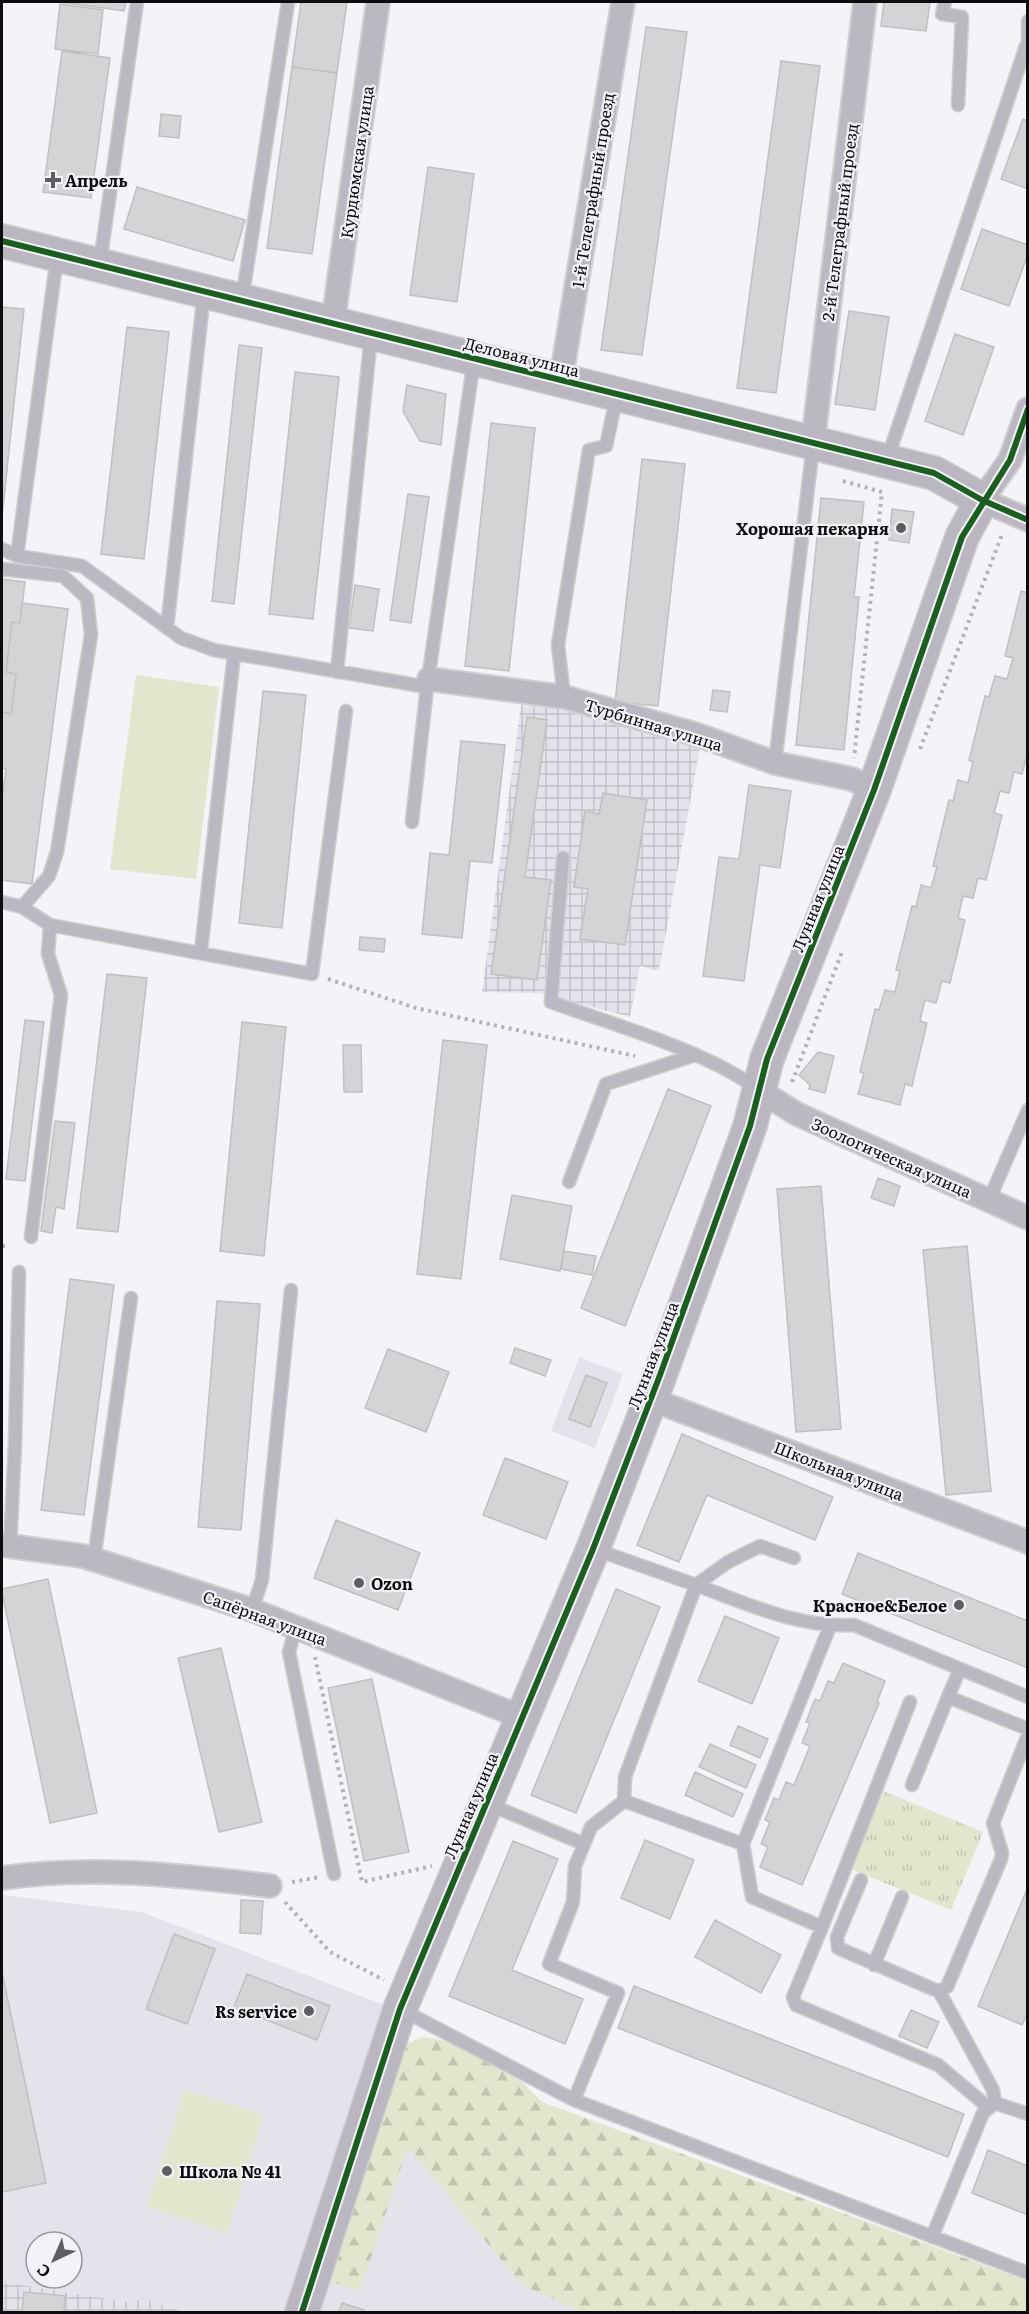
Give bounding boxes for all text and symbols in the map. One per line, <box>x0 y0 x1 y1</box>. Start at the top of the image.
street label: Курдюмская улица <box>333 84 379 240</box>
street label: 1-й Телеграфный проезд <box>565 91 619 289</box>
street label: 2-й Телеграфный проезд <box>815 122 863 322</box>
place label: Апрель <box>65 168 128 192</box>
marker: Апрель <box>46 173 60 187</box>
street label: Деловая улица <box>462 330 583 382</box>
place label: Хорошая пекарня <box>736 516 889 540</box>
marker: Хорошая пекарня <box>894 521 908 535</box>
street label: Турбинная улица <box>582 692 726 756</box>
street label: Лунная улица <box>785 841 850 955</box>
street label: Зоологическая улица <box>808 1111 976 1203</box>
street label: Лунная улица <box>620 1297 684 1412</box>
street label: Школьная улица <box>771 1434 908 1506</box>
place label: Ozon <box>371 1571 413 1595</box>
marker: Ozon <box>352 1576 366 1590</box>
street label: Сапёрная улица <box>200 1583 331 1651</box>
place label: Красное&Белое <box>813 1593 947 1617</box>
marker: Красное&Белое <box>952 1598 966 1612</box>
street label: Лунная улица <box>437 1748 503 1862</box>
place label: Rs service <box>215 1999 297 2023</box>
marker: Rs service <box>302 2004 316 2018</box>
place label: Школа № 41 <box>179 2159 281 2183</box>
marker: Школа № 41 <box>160 2164 174 2178</box>
north arrow <box>24 2230 84 2290</box>
text: С <box>30 2259 55 2284</box>

